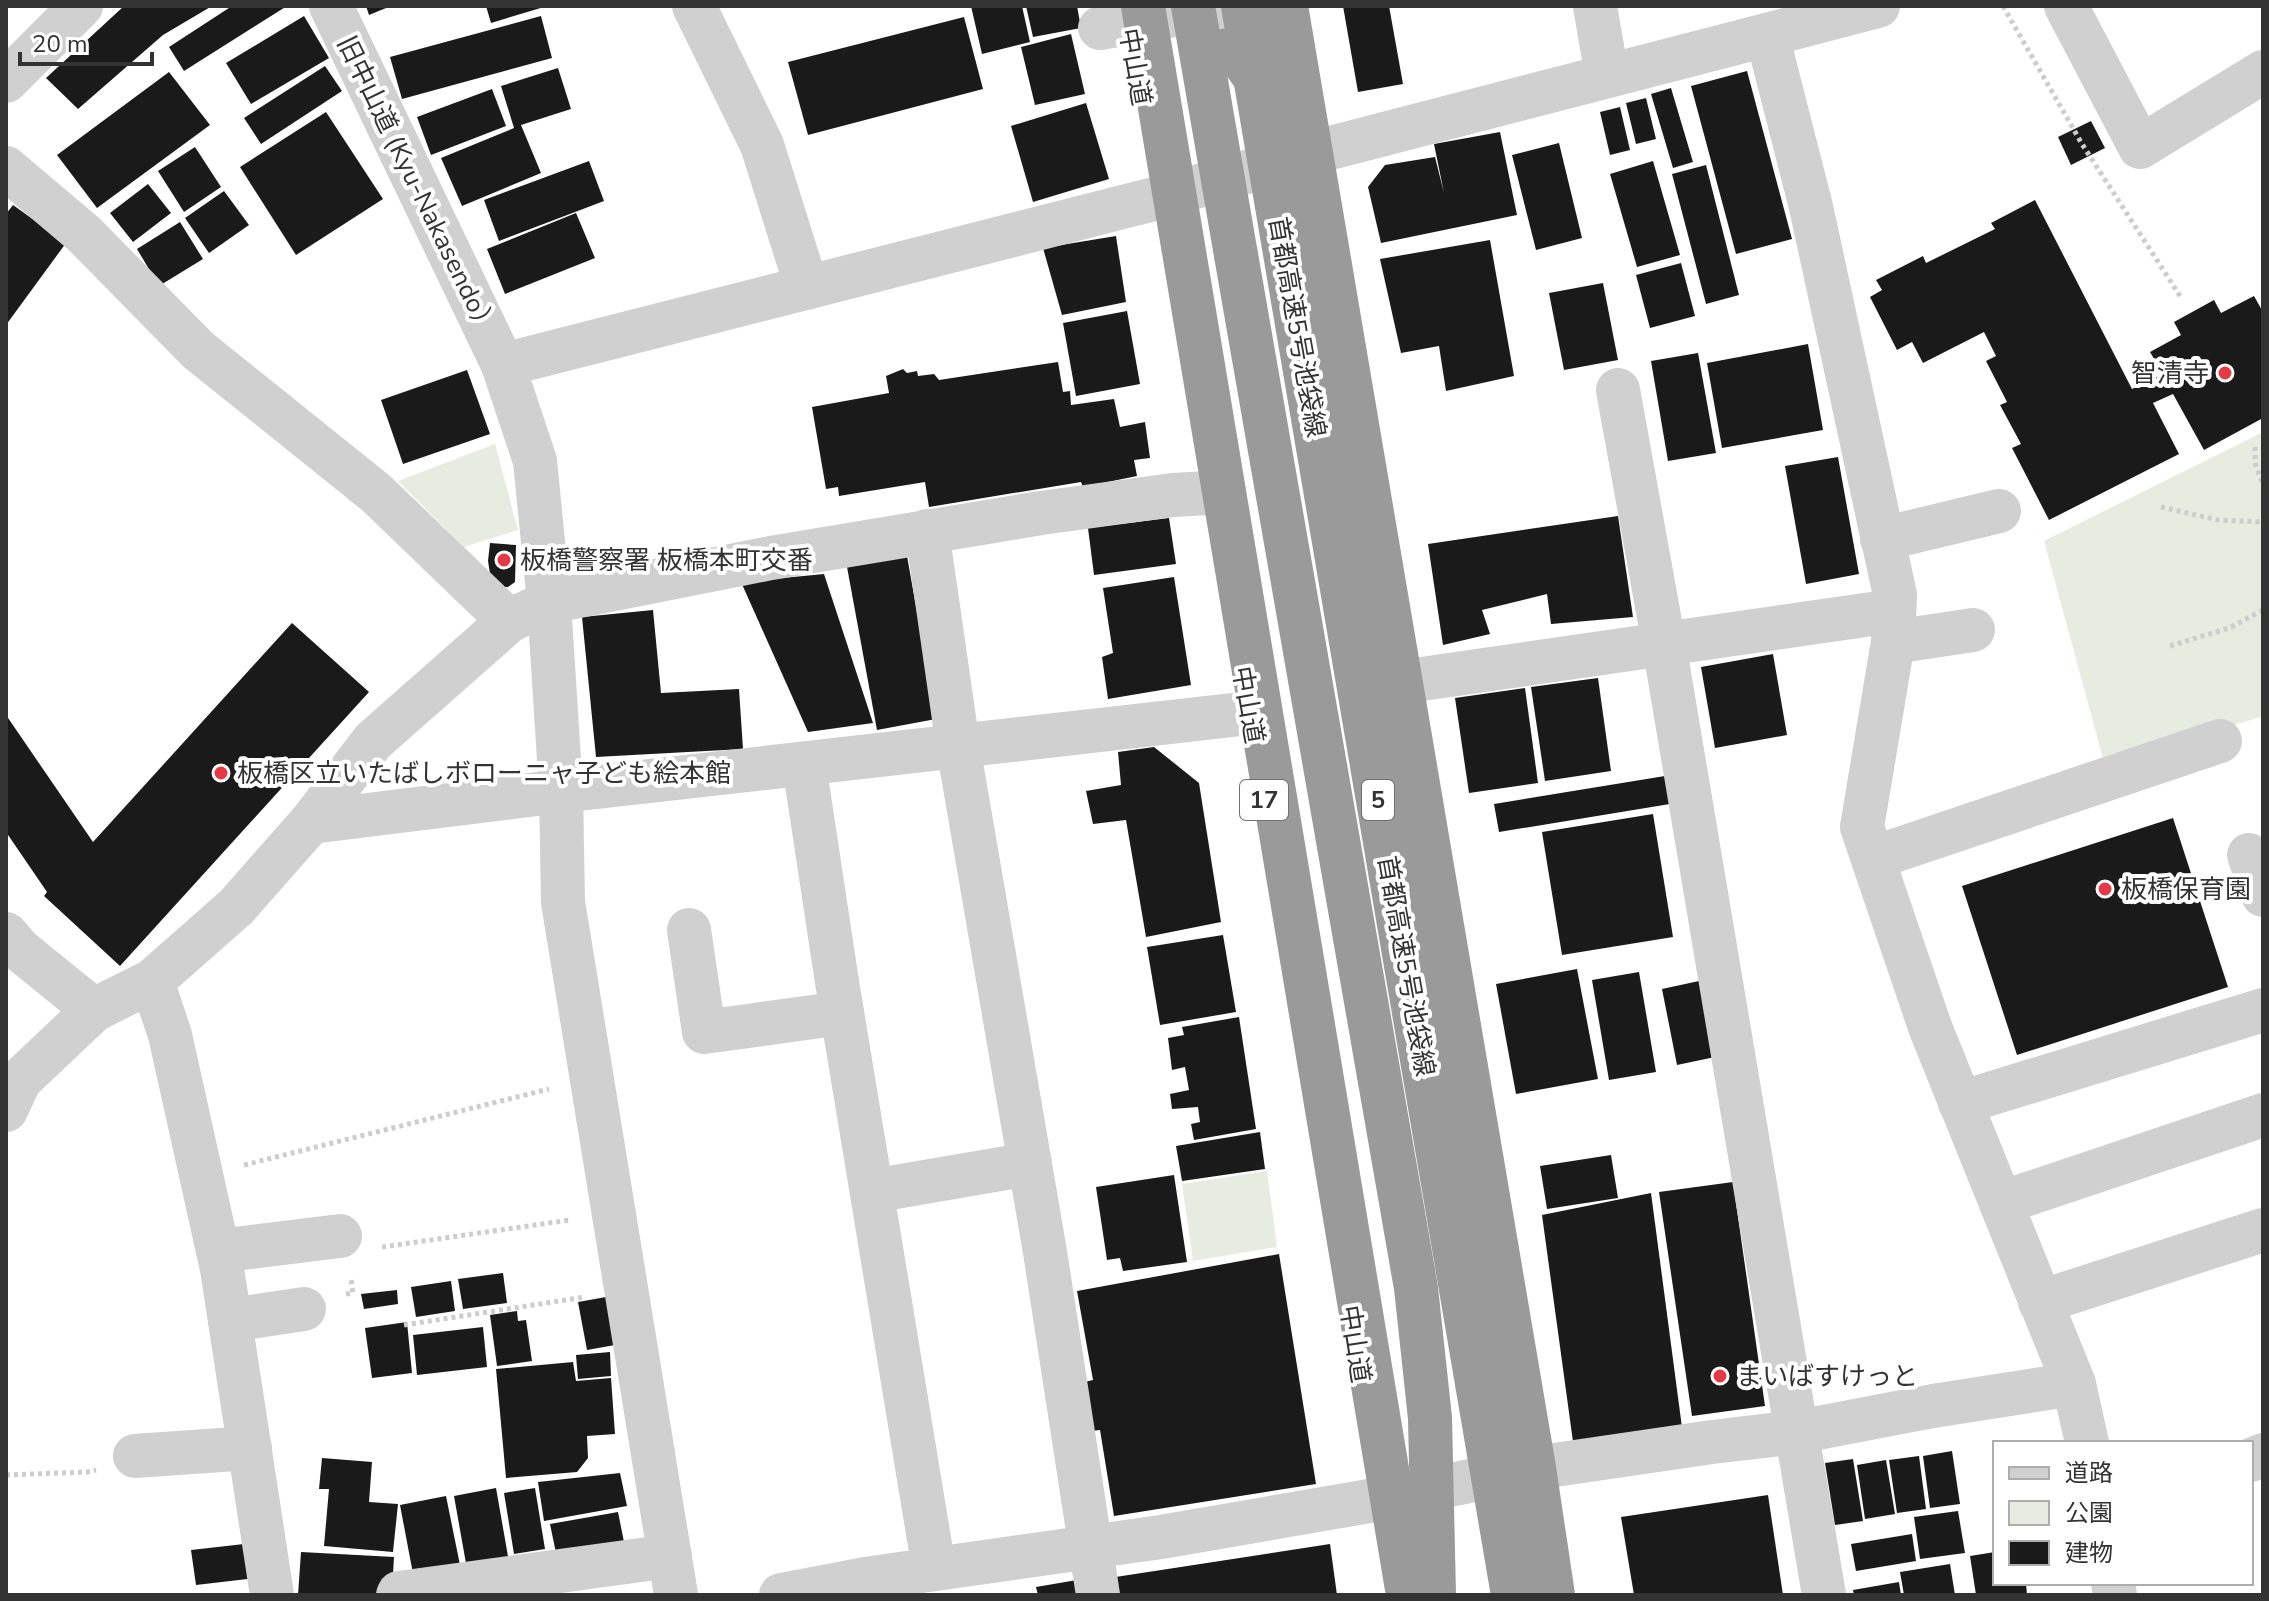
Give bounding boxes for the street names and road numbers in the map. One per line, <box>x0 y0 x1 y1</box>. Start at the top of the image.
street label: 中山道 <box>1111 26 1159 108</box>
street label: 旧中山道 (Kyu-Nakasendo） <box>329 30 505 342</box>
street label: 首都高速5号池袋線 <box>1260 214 1334 440</box>
street label: 中山道 <box>1224 664 1272 746</box>
road number: 17 <box>1240 780 1288 820</box>
road number: 5 <box>1362 780 1394 820</box>
street label: 首都高速5号池袋線 <box>1369 853 1443 1079</box>
street label: 中山道 <box>1332 1303 1378 1385</box>

